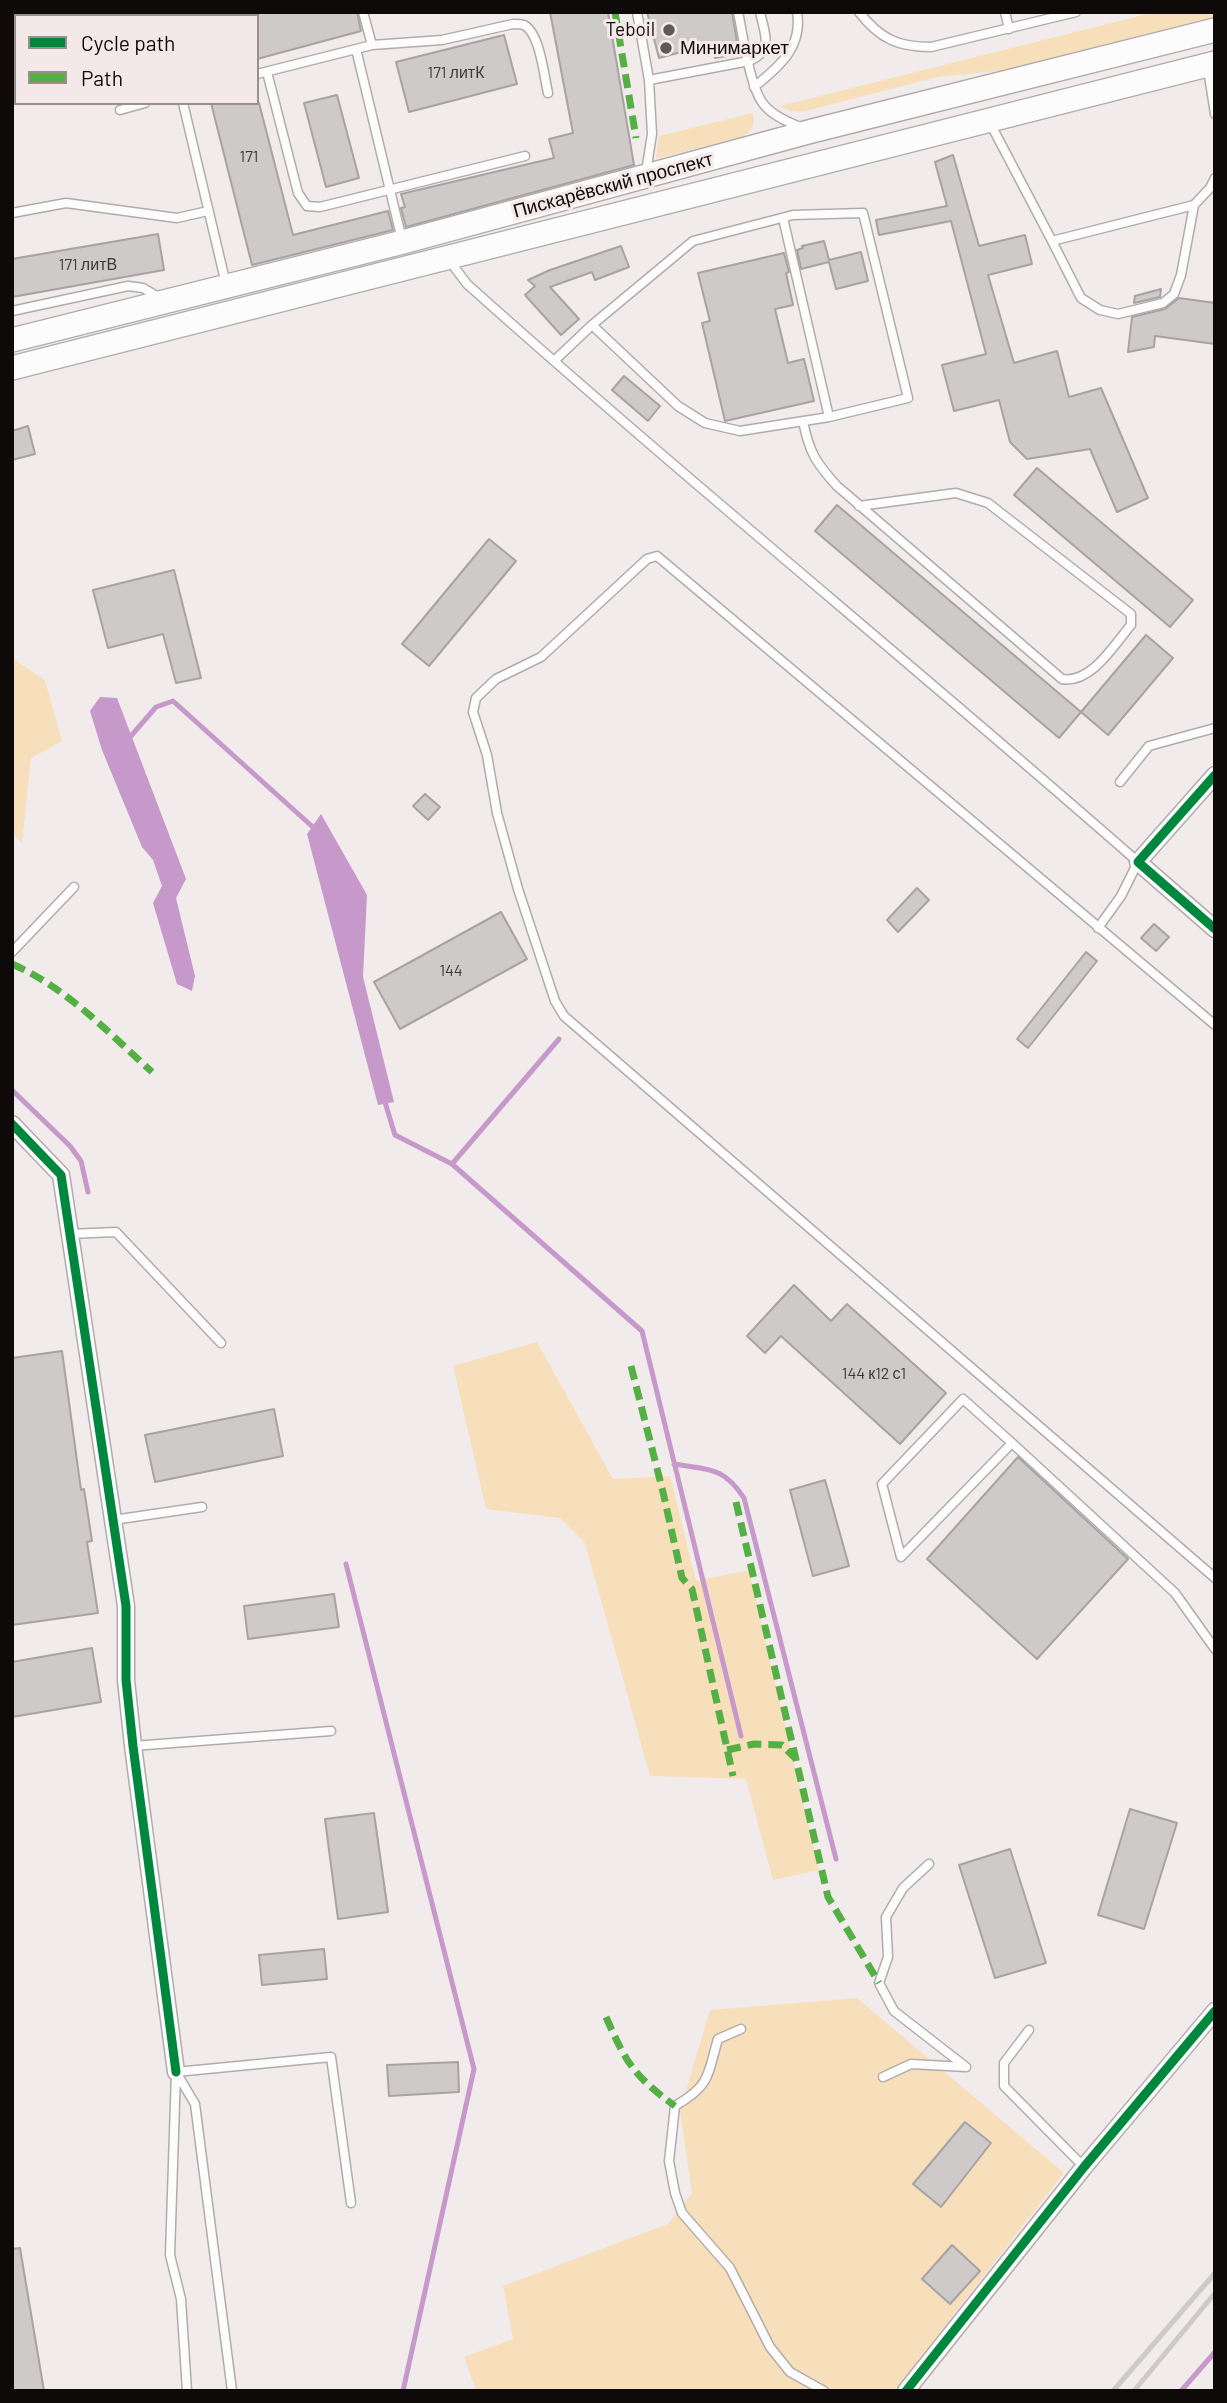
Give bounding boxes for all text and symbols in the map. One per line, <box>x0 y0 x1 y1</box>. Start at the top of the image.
legend <box>14 14 259 105</box>
place label: Teboil <box>606 19 655 41</box>
marker: Teboil <box>661 22 677 38</box>
text: Cycle path <box>81 30 175 55</box>
place label: Минимаркет <box>680 37 789 59</box>
marker: Минимаркет <box>658 40 674 56</box>
house number: 171 литК <box>428 63 484 83</box>
text: Path <box>81 65 123 90</box>
house number: 171 <box>240 147 258 167</box>
street label: Пискарёвский проспект <box>511 147 715 223</box>
house number: 171 литВ <box>59 255 117 275</box>
house number: 144 <box>439 961 463 981</box>
house number: 144 к12 с1 <box>842 1364 906 1384</box>

